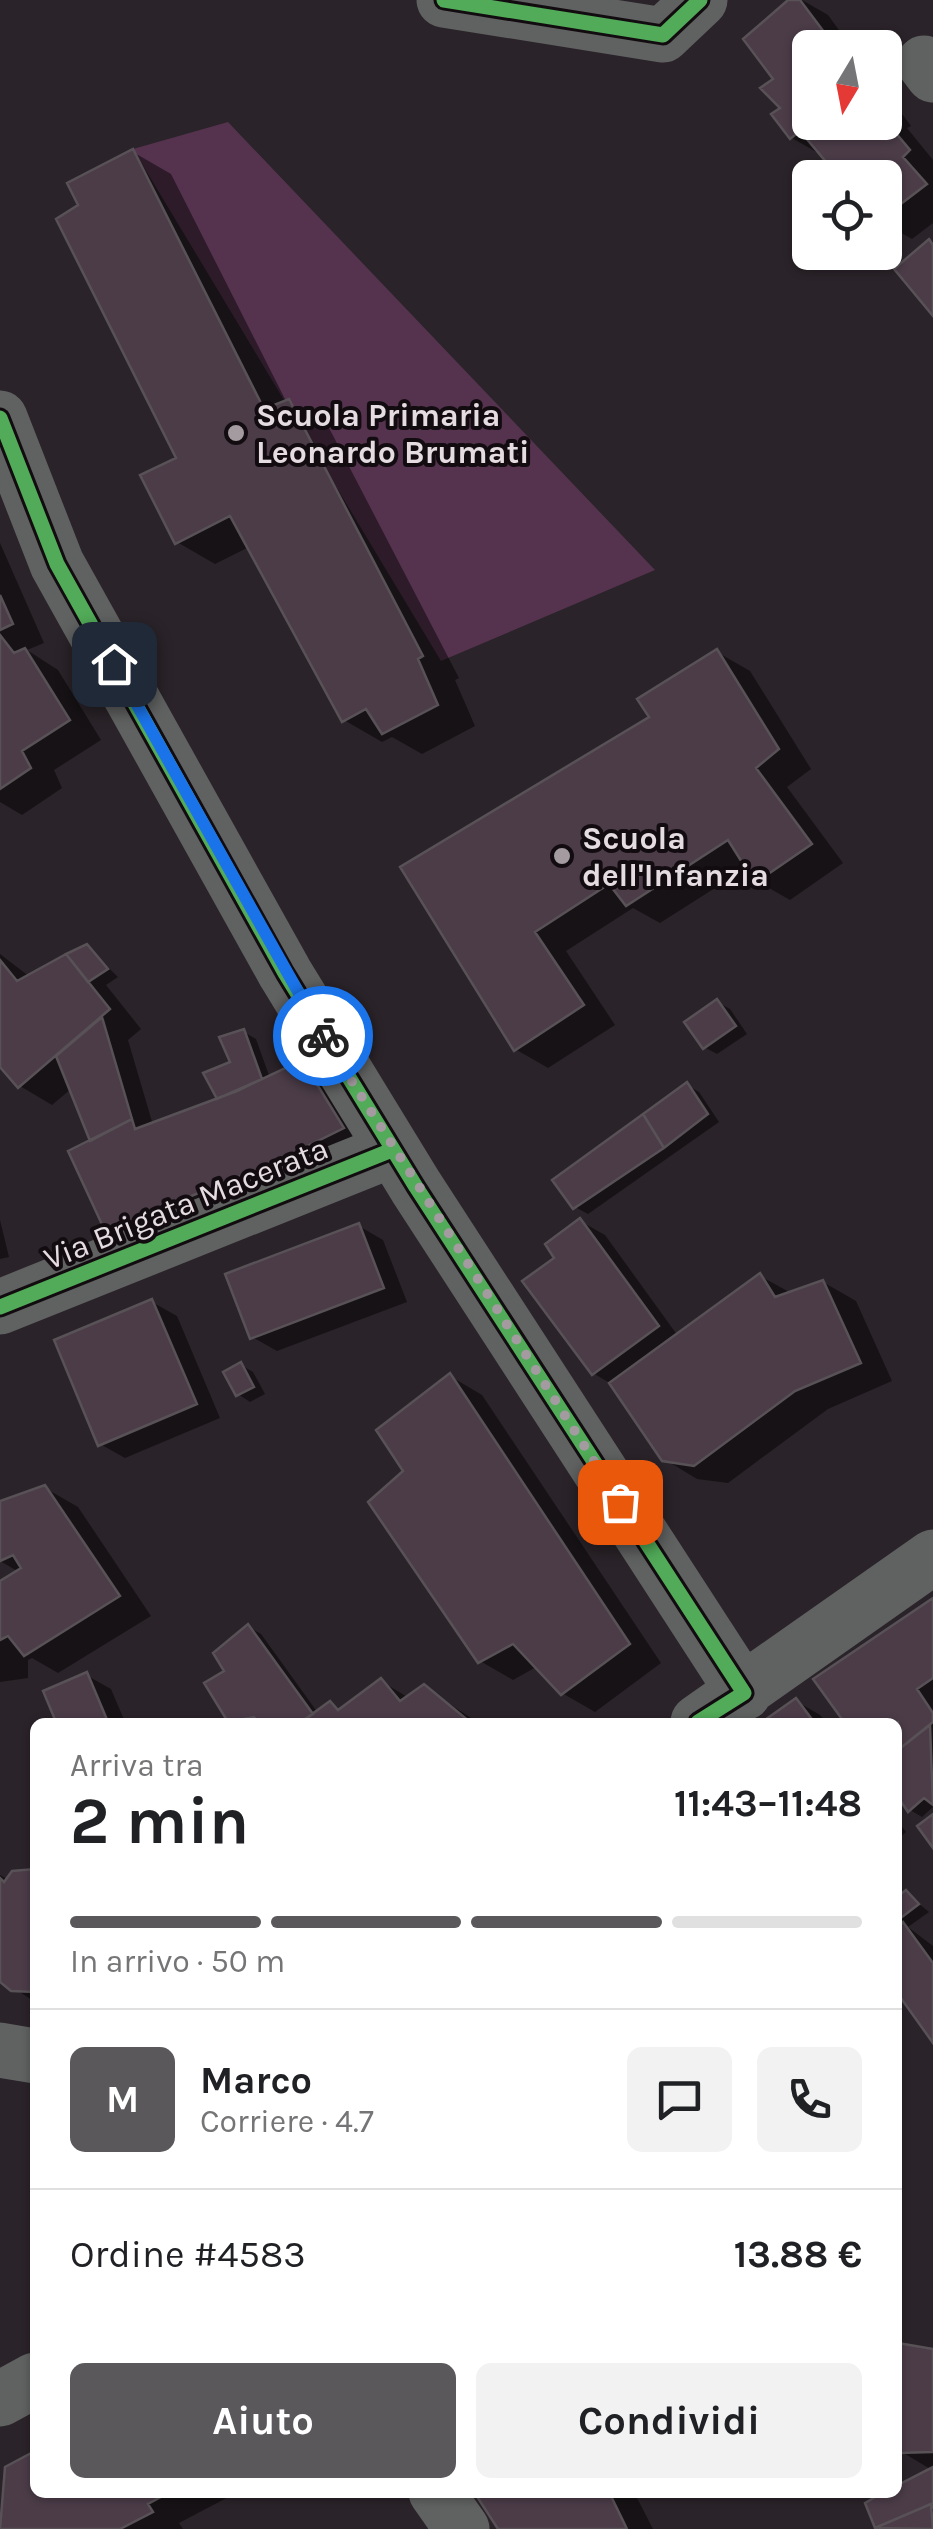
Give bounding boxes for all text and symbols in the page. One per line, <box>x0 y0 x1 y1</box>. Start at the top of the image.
north arrow <box>792 30 902 140</box>
map controls <box>792 30 902 270</box>
button: locate <box>792 160 902 270</box>
place label: Scuola Primaria Leonardo Brumati <box>256 397 530 471</box>
marker: Scuola Primaria Leonardo Brumati <box>225 422 247 444</box>
pin <box>72 622 157 707</box>
icon: home <box>87 637 142 692</box>
place label: Scuola dell'Infanzia <box>582 820 769 894</box>
marker: Scuola dell'Infanzia <box>551 845 573 867</box>
courier <box>273 986 373 1086</box>
icon: bike <box>296 1009 351 1064</box>
street label: Via Brigata Macerata <box>39 1130 334 1277</box>
pin <box>578 1460 663 1545</box>
icon: bag <box>593 1475 648 1530</box>
text: Arriva tra <box>70 1747 204 1784</box>
text: 11:43–11:48 <box>674 1781 862 1826</box>
text: 2 min <box>70 1783 249 1859</box>
text: In arrivo · 50 m <box>70 1943 285 1980</box>
button: chat <box>627 2047 732 2152</box>
button: phone <box>757 2047 862 2152</box>
text: Marco <box>200 2058 312 2103</box>
text: M <box>106 2077 139 2122</box>
text: Corriere · 4.7 <box>200 2103 374 2140</box>
text: Ordine #4583 <box>70 2232 306 2277</box>
text: 13.88 € <box>734 2232 862 2277</box>
button: Aiuto <box>70 2363 456 2478</box>
button: Condividi <box>476 2363 862 2478</box>

